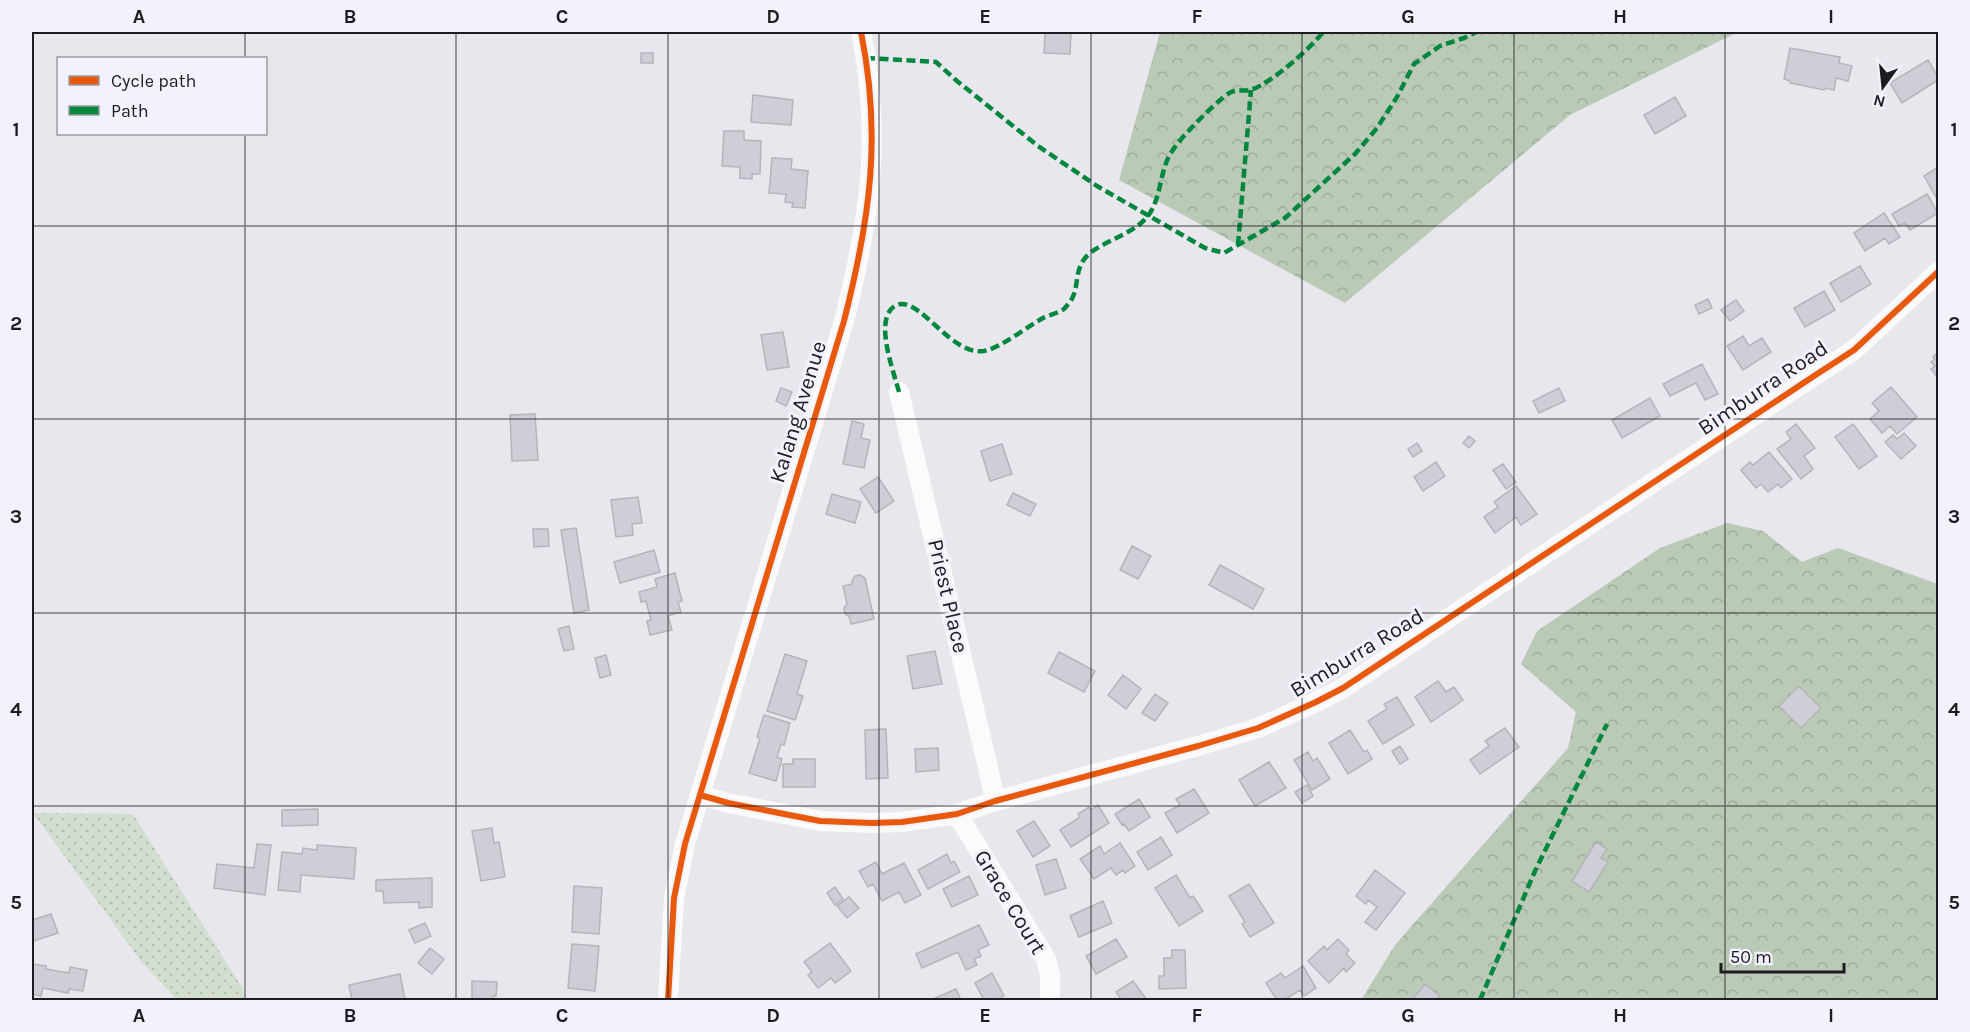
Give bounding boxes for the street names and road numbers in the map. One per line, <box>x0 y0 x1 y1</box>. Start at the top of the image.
street label: Bimburra Road <box>1693 335 1833 441</box>
street label: Kalang Avenue <box>764 338 832 486</box>
street label: Priest Place <box>922 536 974 656</box>
street label: Bimburra Road <box>1286 603 1428 703</box>
street label: Grace Court <box>969 845 1051 959</box>

